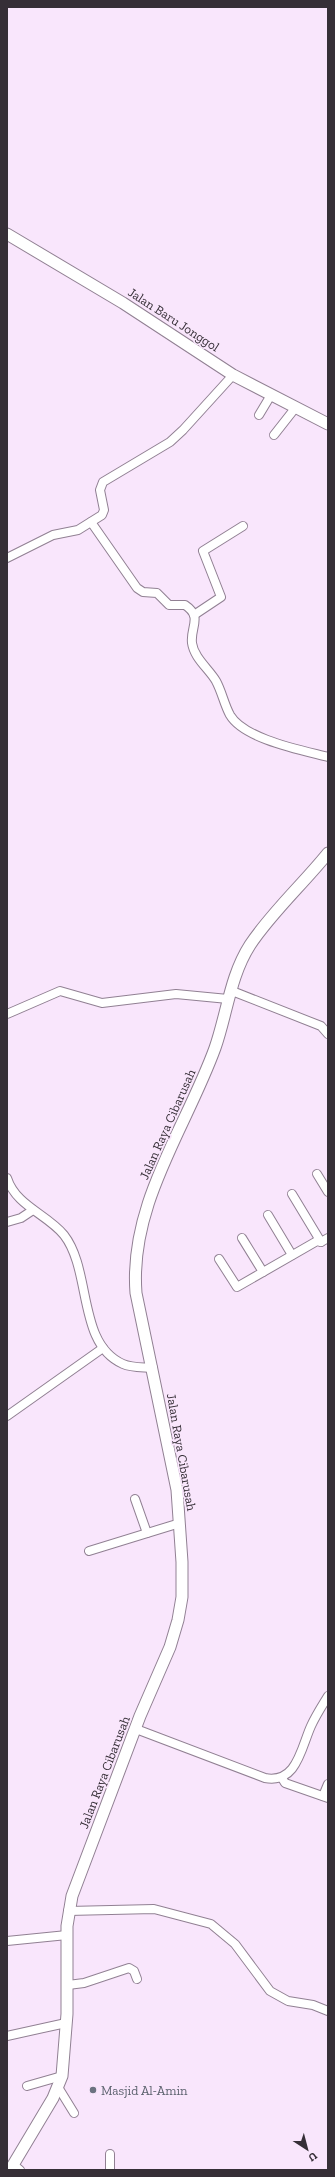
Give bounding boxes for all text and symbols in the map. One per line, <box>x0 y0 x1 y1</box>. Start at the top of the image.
street label: Jalan Baru Jonggol <box>125 284 223 355</box>
street label: Jalan Raya Cibarusah <box>136 1066 199 1182</box>
street label: Jalan Raya Cibarusah <box>164 1392 199 1513</box>
street label: Jalan Raya Cibarusah <box>76 1713 133 1830</box>
place label: Masjid Al-Amin <box>101 2083 188 2099</box>
marker: Masjid Al-Amin <box>88 2085 98 2095</box>
north arrow <box>287 2129 327 2169</box>
text: U <box>305 2149 320 2164</box>

